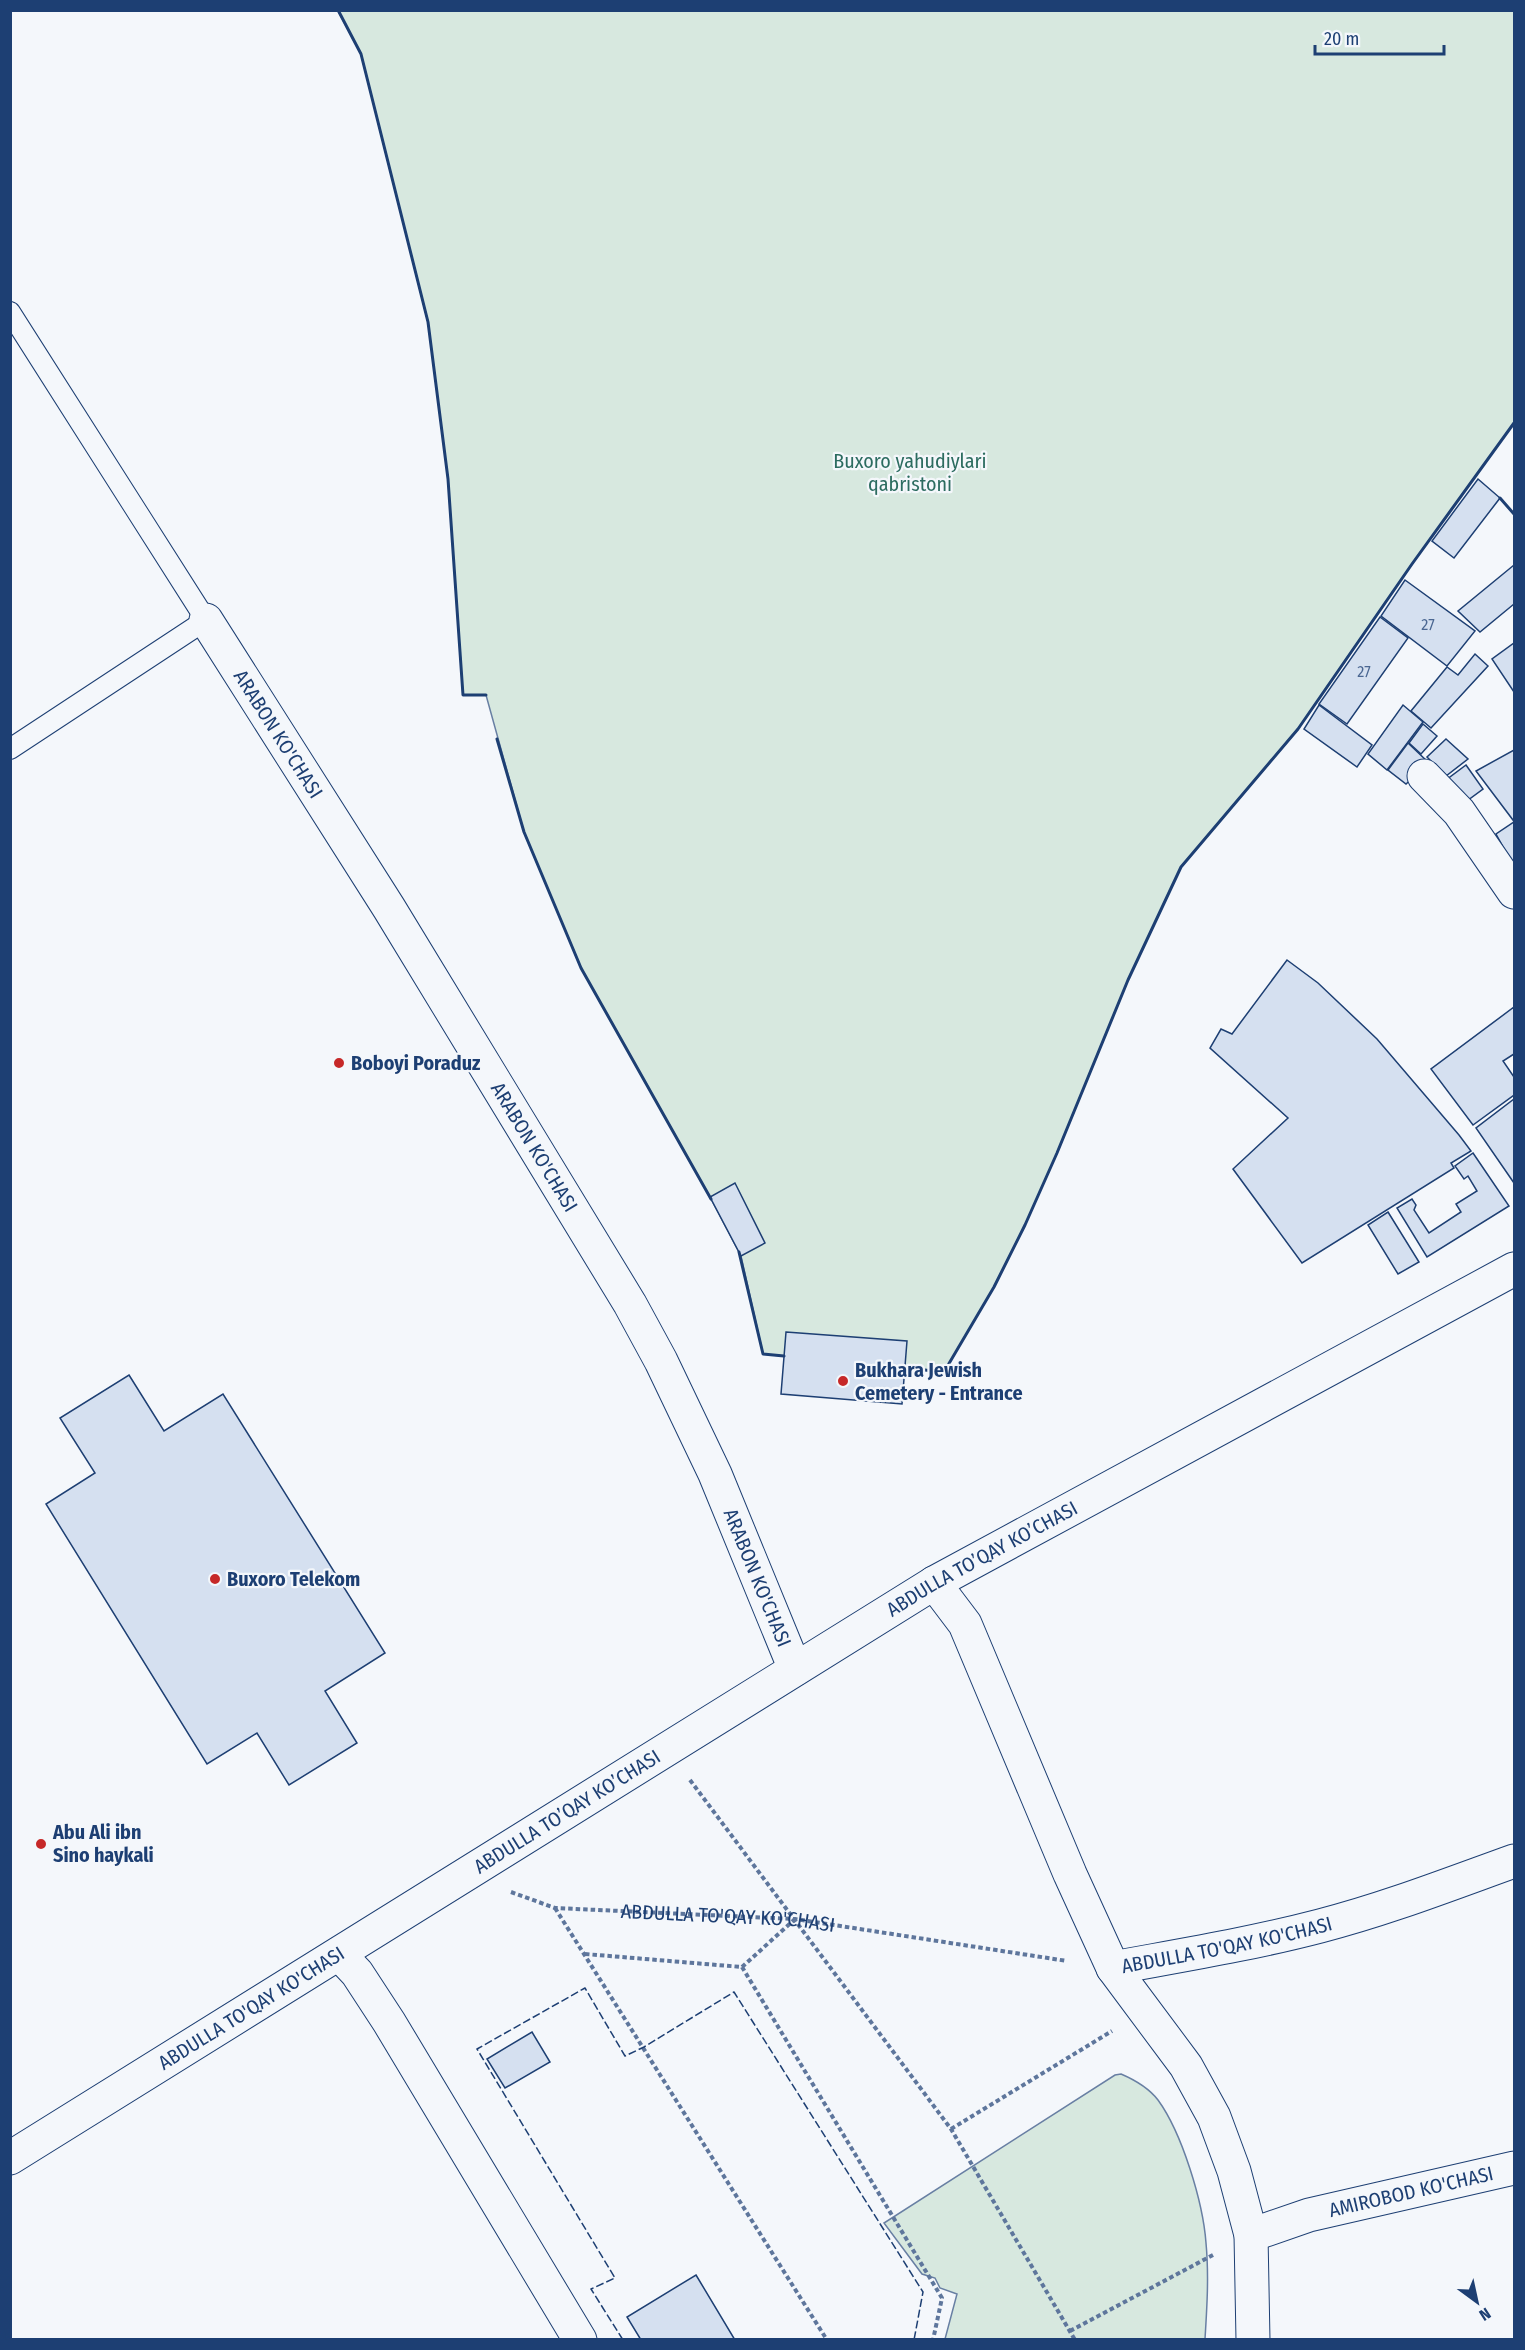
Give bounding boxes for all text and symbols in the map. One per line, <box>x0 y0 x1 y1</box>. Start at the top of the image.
scale bar <box>1315 18 1444 56</box>
text: 20 m <box>1324 28 1359 50</box>
park label: Buxoro yahudiylari qabristoni <box>833 449 987 496</box>
house number: 27 <box>1421 615 1435 634</box>
house number: 27 <box>1357 662 1371 681</box>
street label: ARABON KO'CHASI <box>229 665 328 803</box>
place label: Boboyi Poraduz <box>351 1051 481 1075</box>
marker: Boboyi Poraduz <box>332 1056 346 1070</box>
street label: ARABON KO'CHASI <box>486 1078 583 1216</box>
place label: Bukhara Jewish Cemetery - Entrance <box>855 1358 1023 1405</box>
marker: Bukhara Jewish Cemetery - Entrance <box>836 1374 850 1388</box>
street label: ABDULLA TO’QAY KO’CHASI <box>882 1496 1081 1622</box>
street label: ARABON KO'CHASI <box>718 1505 797 1650</box>
place label: Buxoro Telekom <box>227 1567 360 1591</box>
marker: Buxoro Telekom <box>208 1572 222 1586</box>
street label: ABDULLA TO’QAY KO’CHASI <box>469 1744 665 1878</box>
place label: Abu Ali ibn Sino haykali <box>52 1820 154 1867</box>
marker: Abu Ali ibn Sino haykali <box>34 1837 48 1851</box>
street label: ABDULLA TO'QAY KO'CHASI <box>620 1899 837 1937</box>
street label: ABDULLA TO'QAY KO'CHASI <box>1120 1911 1335 1978</box>
street label: ABDULLA TO'QAY KO'CHASI <box>154 1941 349 2075</box>
street label: AMIROBOD KO'CHASI <box>1326 2161 1496 2222</box>
north arrow <box>1447 2272 1507 2332</box>
text: N <box>1476 2304 1494 2325</box>

